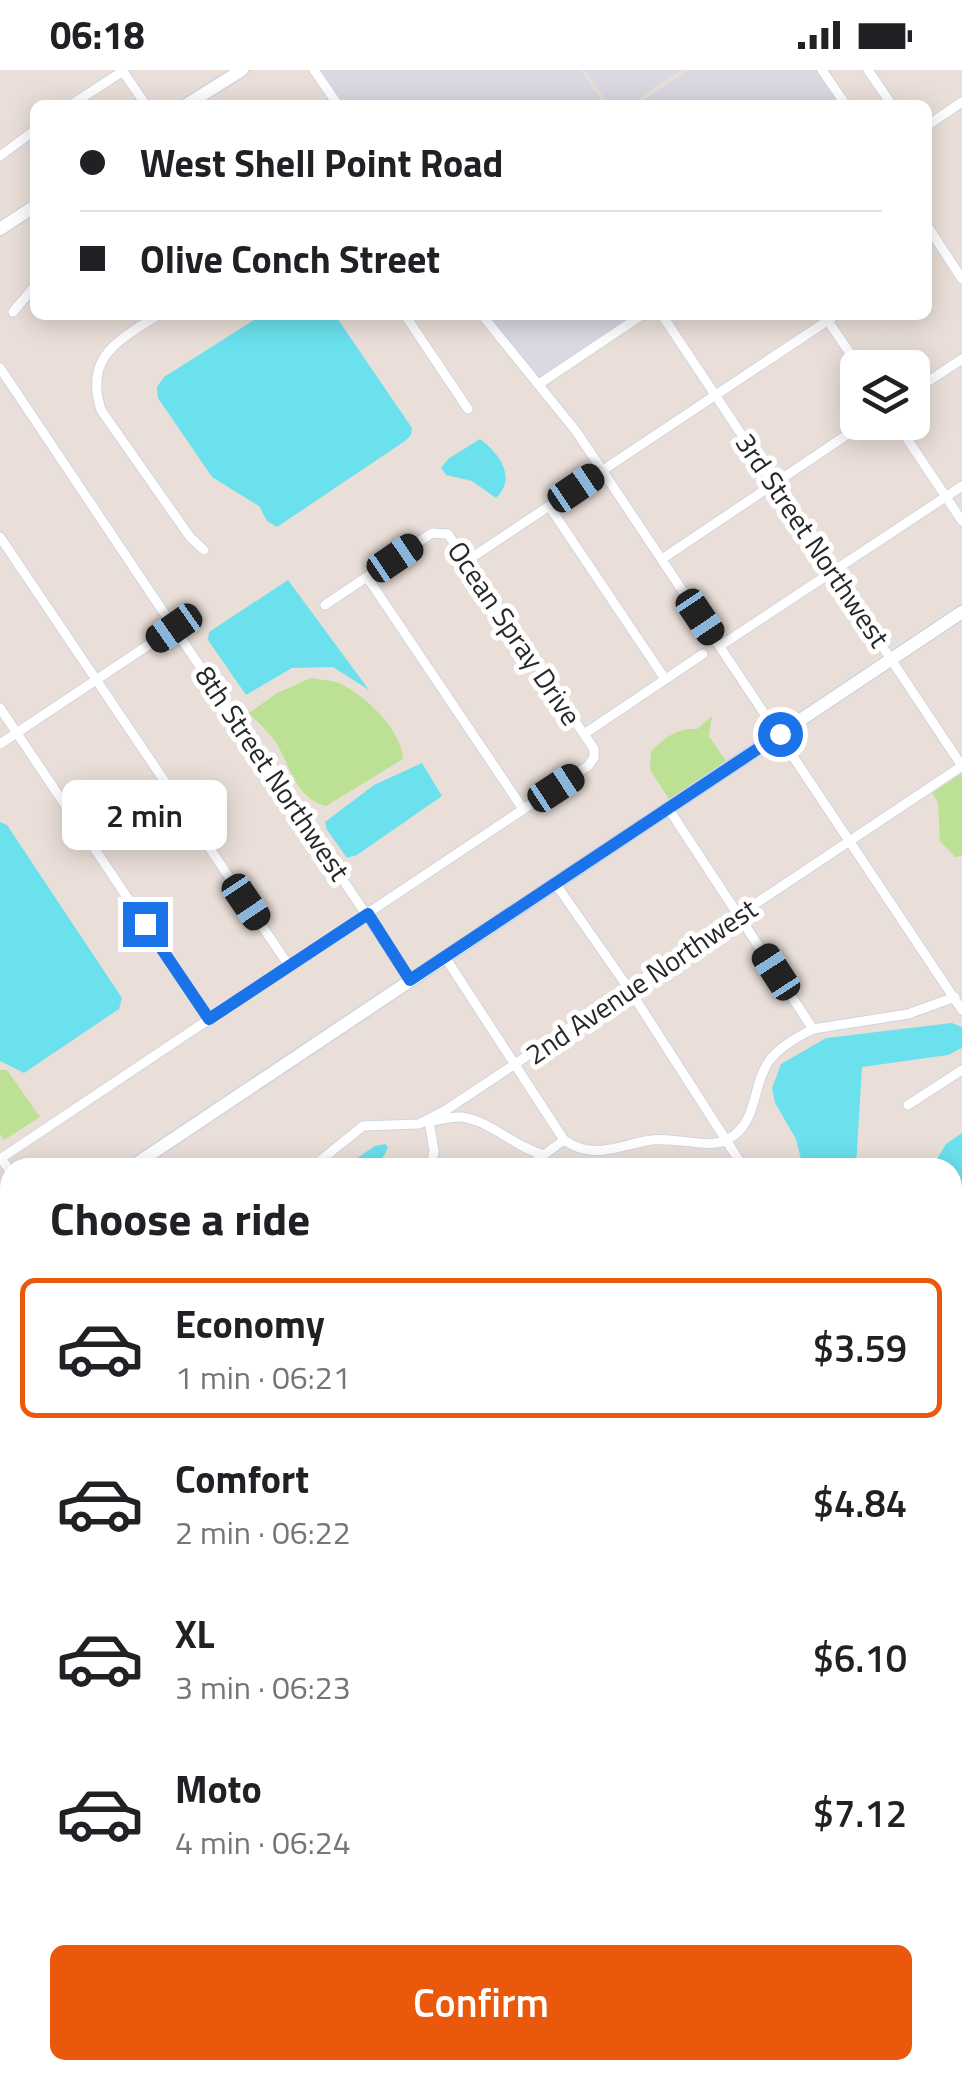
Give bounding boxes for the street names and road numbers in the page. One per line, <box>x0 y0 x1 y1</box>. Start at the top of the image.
street label: 3rd Street Northwest <box>725 424 901 656</box>
street label: Ocean Spray Drive <box>437 532 593 734</box>
street label: 8th Street Northwest <box>185 657 361 889</box>
street label: 2nd Avenue Northwest <box>516 887 766 1075</box>

